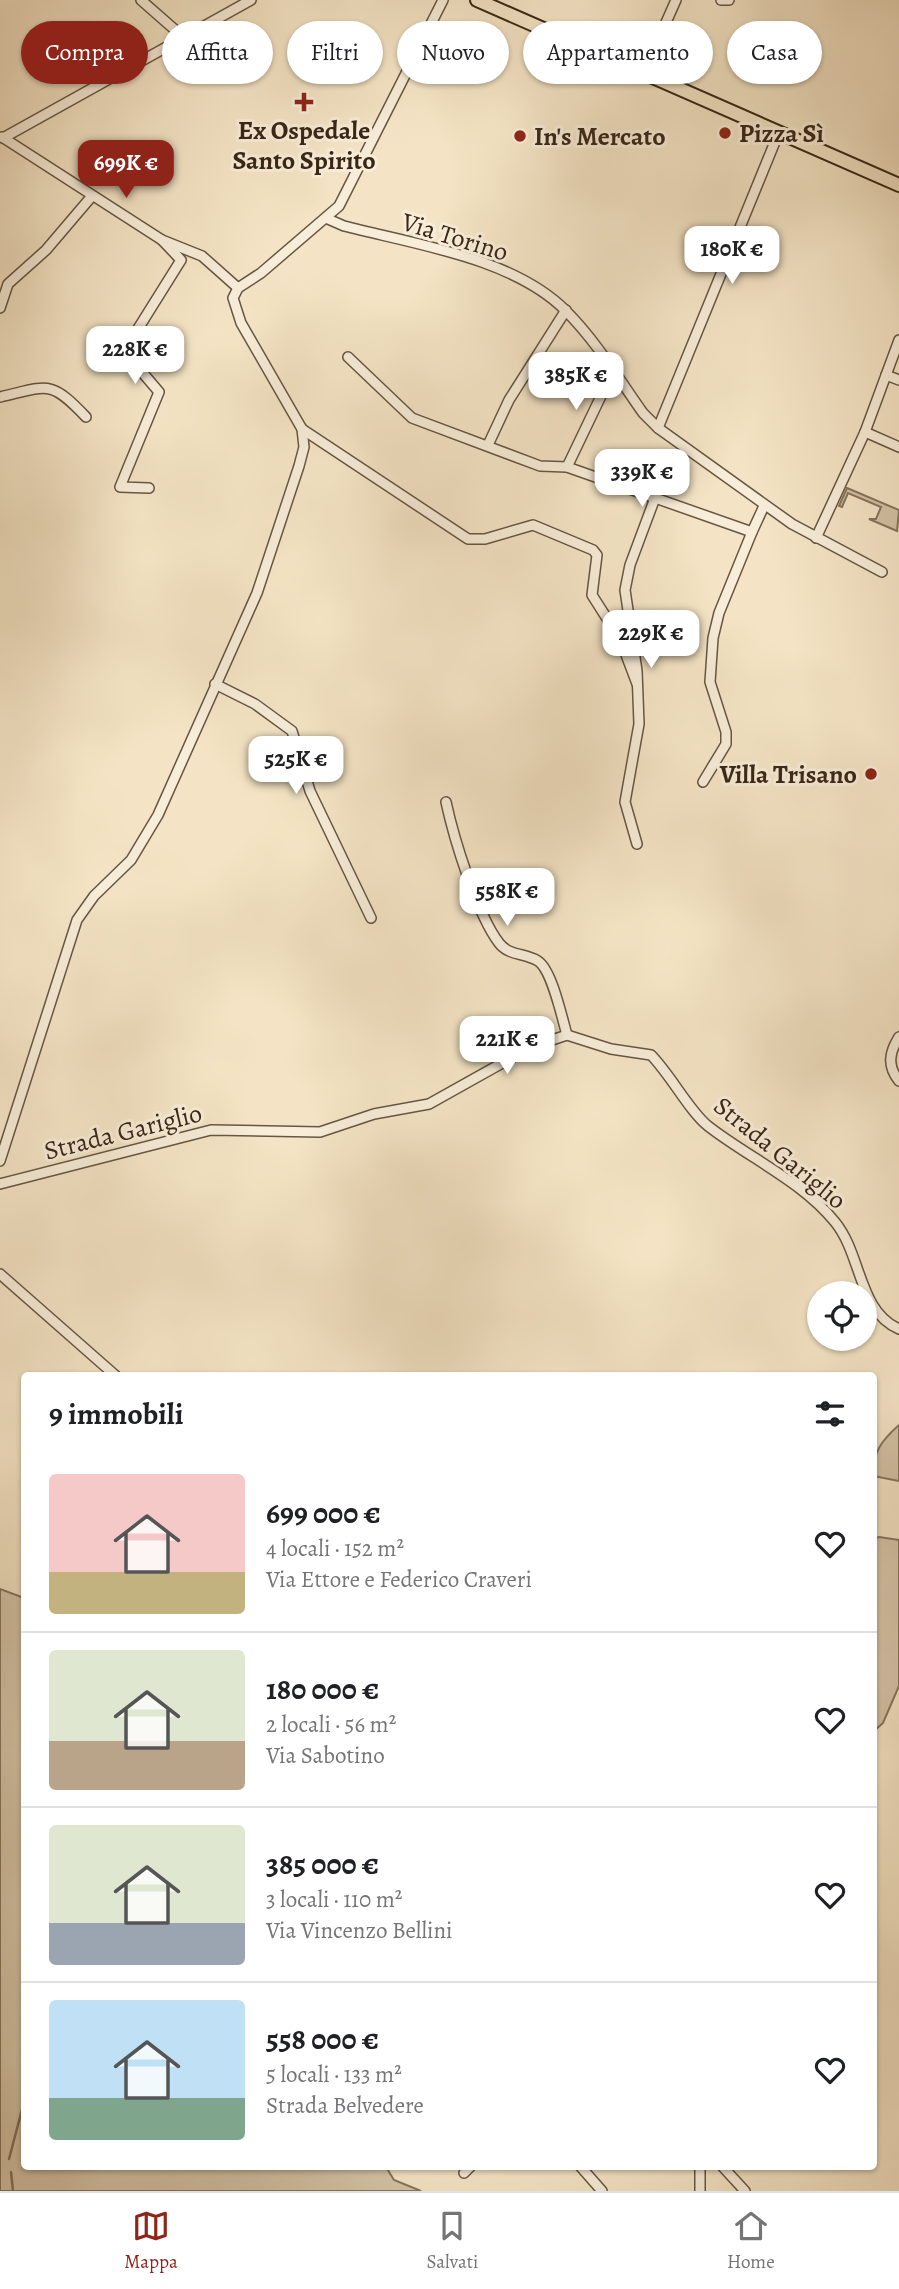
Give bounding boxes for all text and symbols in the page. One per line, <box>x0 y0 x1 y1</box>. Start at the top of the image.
chip: Compra <box>21 21 148 84</box>
chip: Affitta <box>162 21 273 84</box>
chip: Filtri <box>287 21 383 84</box>
chip: Nuovo <box>397 21 509 84</box>
chip: Appartamento <box>523 21 713 84</box>
chip: Casa <box>727 21 822 84</box>
marker: Ex Ospedale Santo Spirito <box>294 92 314 112</box>
place label: Ex Ospedale Santo Spirito <box>232 113 376 178</box>
place label: Pizza Sì <box>739 116 824 151</box>
place label: In's Mercato <box>534 119 666 154</box>
marker: Pizza Sì <box>717 125 733 141</box>
marker: In's Mercato <box>512 128 528 144</box>
pin: 699K € <box>69 140 183 200</box>
text: 699K € <box>94 147 158 178</box>
street label: Via Torino <box>397 204 513 270</box>
pin: 180K € <box>675 226 789 286</box>
text: 180K € <box>700 233 764 264</box>
pin: 228K € <box>78 326 192 386</box>
text: 228K € <box>102 333 168 364</box>
pin: 385K € <box>519 352 633 412</box>
text: 385K € <box>544 359 608 390</box>
pin: 339K € <box>585 449 699 509</box>
text: 339K € <box>611 456 673 487</box>
pin: 229K € <box>594 610 708 670</box>
text: 229K € <box>618 617 684 648</box>
pin: 525K € <box>239 736 353 796</box>
text: 525K € <box>264 743 328 774</box>
place label: Villa Trisano <box>719 757 857 792</box>
marker: Villa Trisano <box>863 766 879 782</box>
pin: 558K € <box>450 869 564 928</box>
text: 558K € <box>476 875 539 906</box>
pin: 221K € <box>450 1016 564 1076</box>
text: 221K € <box>476 1023 538 1054</box>
street label: Strada Gariglio <box>706 1089 854 1217</box>
street label: Strada Gariglio <box>40 1095 206 1169</box>
map controls <box>807 1281 877 1351</box>
button: locate <box>807 1281 877 1351</box>
text: 9 immobili <box>49 1394 183 1434</box>
icon: filters <box>811 1395 849 1433</box>
text: 699 000 € <box>266 1493 381 1533</box>
icon: home <box>105 1502 189 1586</box>
icon: heart <box>811 1525 849 1563</box>
text: 4 locali · 152 m² <box>266 1533 404 1564</box>
text: Via Ettore e Federico Craveri <box>266 1564 532 1595</box>
text: 180 000 € <box>266 1669 379 1709</box>
icon: home <box>105 1678 189 1762</box>
icon: heart <box>811 1701 849 1739</box>
text: 2 locali · 56 m² <box>266 1709 396 1740</box>
text: Via Sabotino <box>266 1740 385 1771</box>
text: 385 000 € <box>266 1844 379 1884</box>
icon: home <box>105 1853 189 1937</box>
icon: heart <box>811 1876 849 1914</box>
text: 3 locali · 110 m² <box>266 1884 402 1915</box>
text: Via Vincenzo Bellini <box>266 1915 453 1946</box>
text: 558 000 € <box>266 2019 379 2059</box>
icon: home <box>105 2028 189 2112</box>
icon: heart <box>811 2051 849 2089</box>
text: 5 locali · 133 m² <box>266 2059 402 2090</box>
text: Strada Belvedere <box>266 2090 424 2121</box>
tab: Mappa <box>124 2207 178 2275</box>
tab: Salvati <box>427 2207 478 2275</box>
tab: Home <box>727 2207 775 2275</box>

